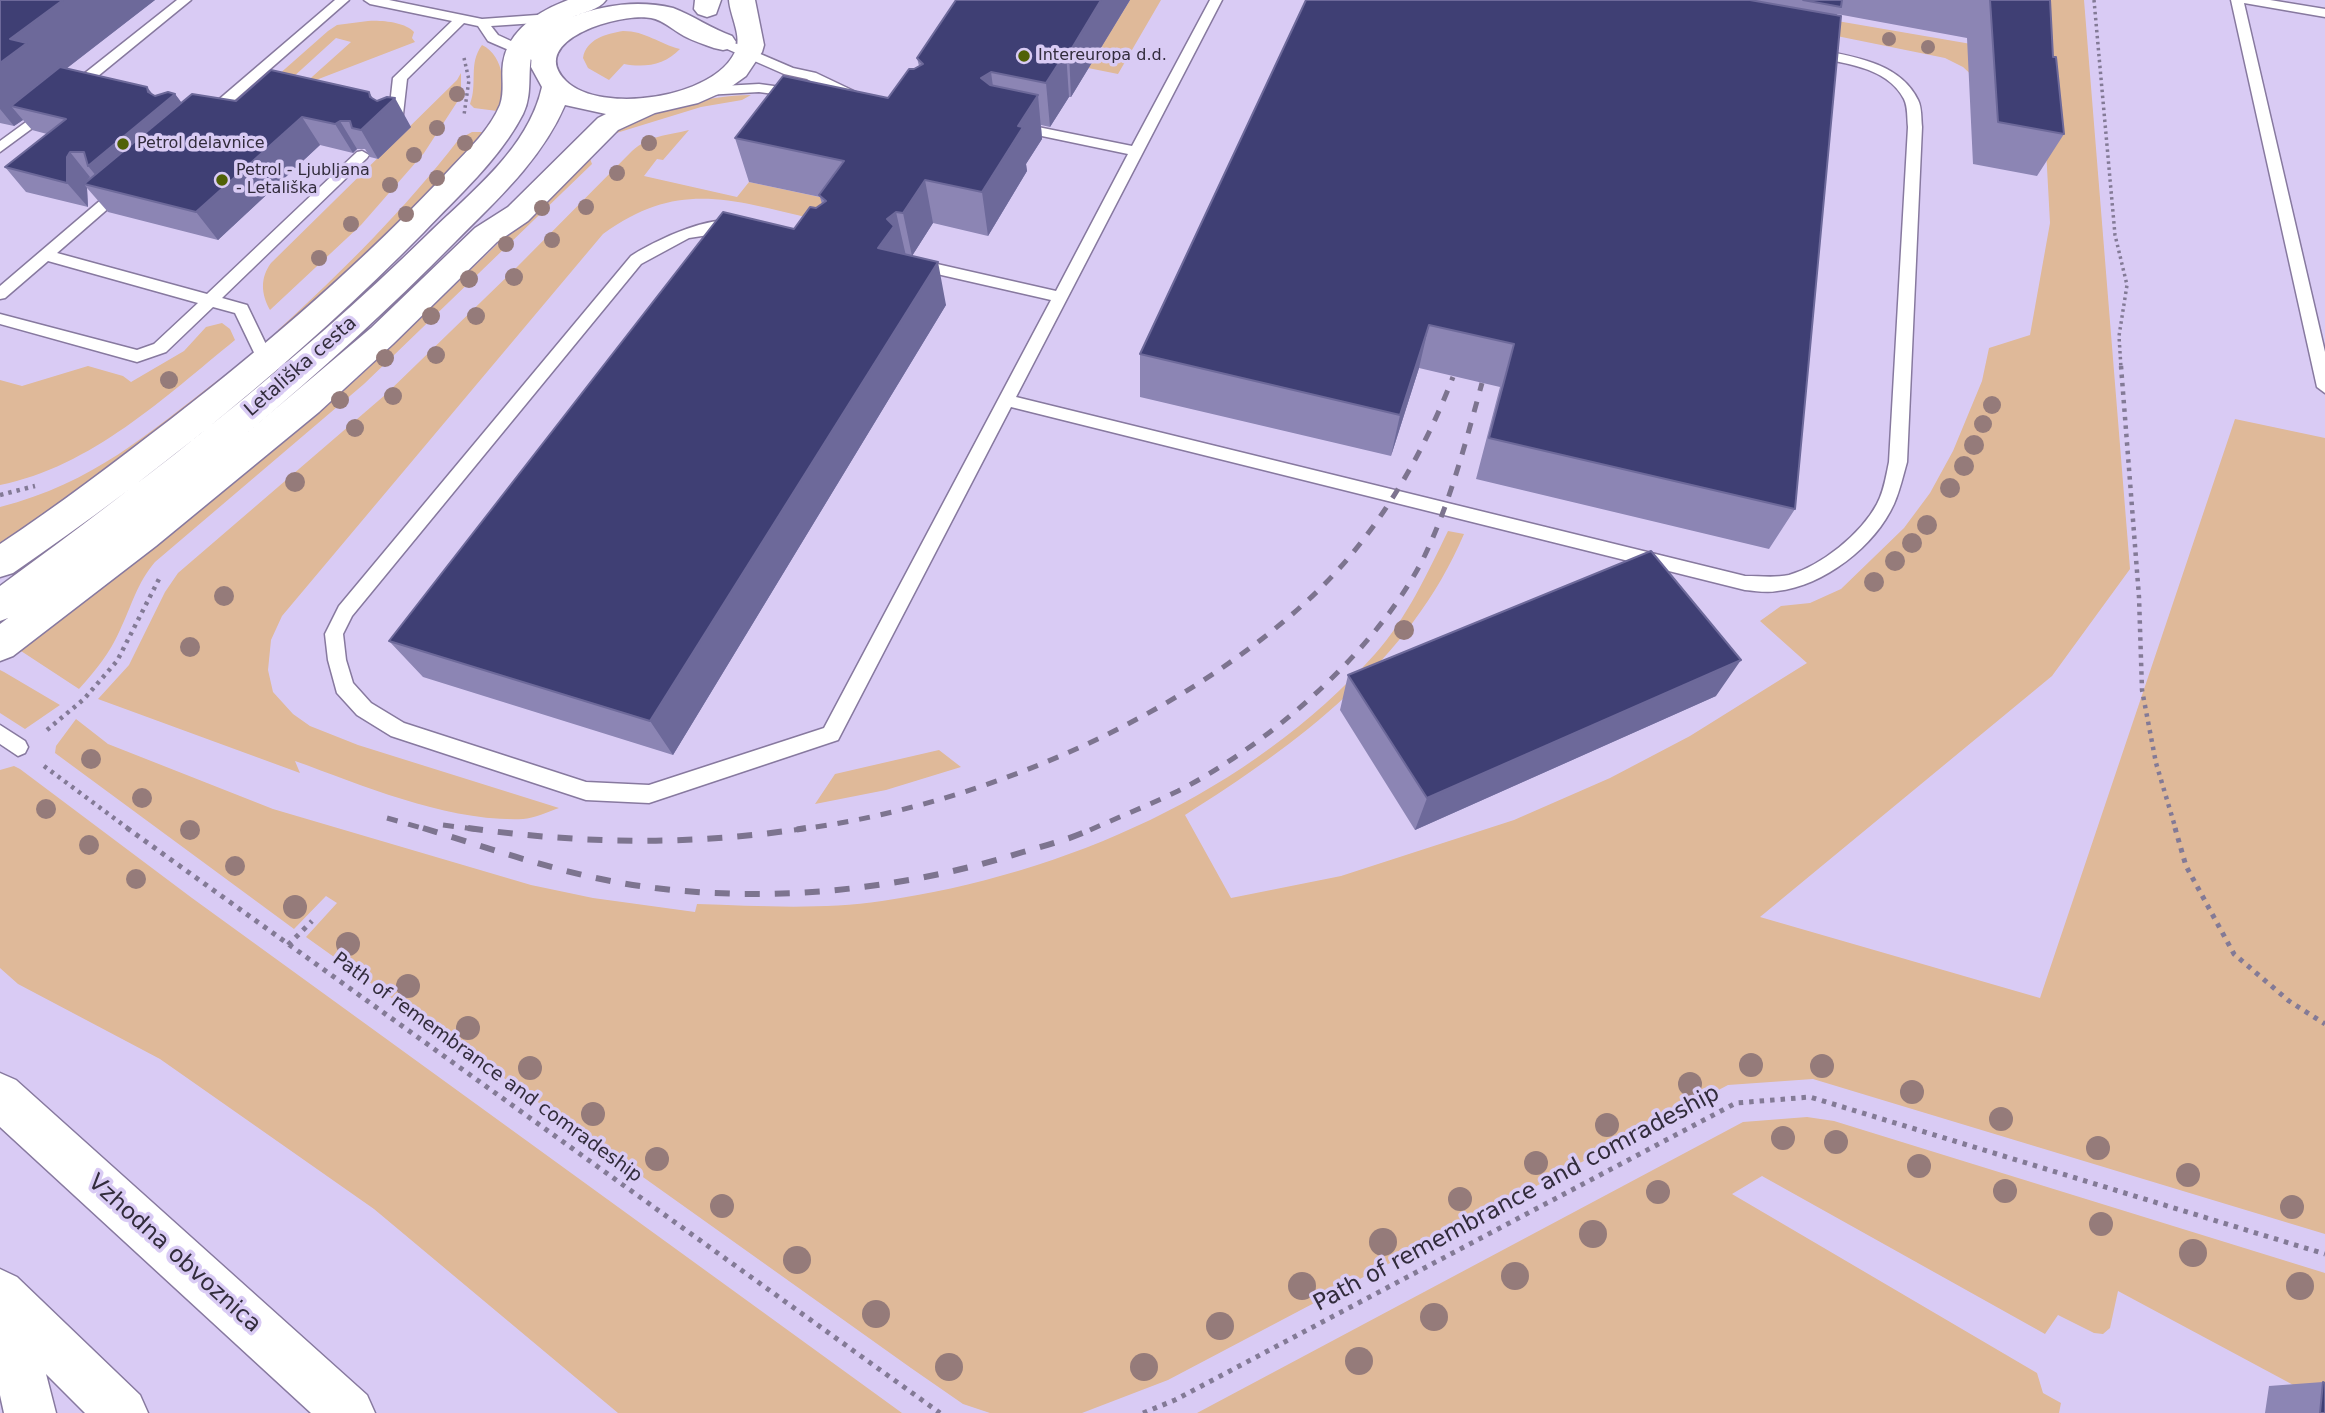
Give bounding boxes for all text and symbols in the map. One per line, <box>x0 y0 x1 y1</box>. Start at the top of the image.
place label: Intereuropa d.d. <box>1038 46 1167 66</box>
marker: Intereuropa d.d. <box>1016 48 1032 64</box>
place label: Petrol delavnice <box>137 134 265 154</box>
marker: Petrol delavnice <box>115 136 131 152</box>
place label: Petrol - Ljubljana - Letališka <box>236 161 370 199</box>
marker: Petrol - Ljubljana - Letališka <box>214 172 230 188</box>
street label: Letališka cesta <box>240 312 362 422</box>
street label: Path of remembrance and comradeship <box>328 948 646 1188</box>
street label: Path of remembrance and comradeship <box>1309 1080 1725 1318</box>
street label: Vzhodna obvoznica <box>82 1169 266 1339</box>

